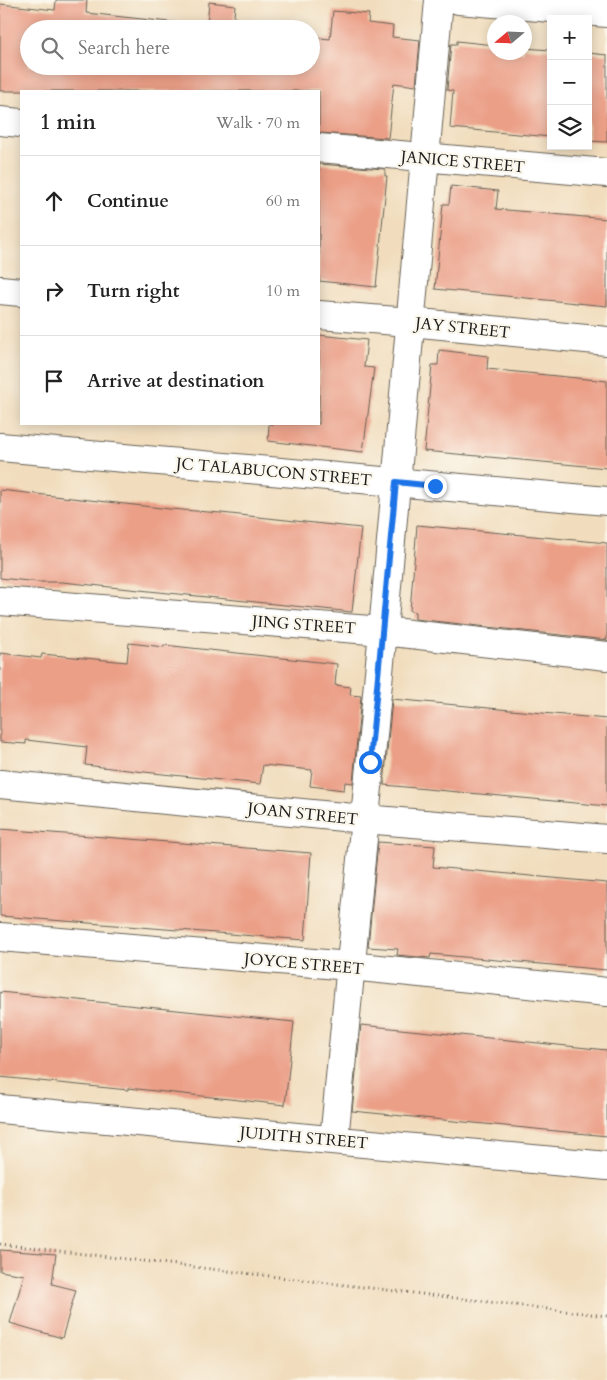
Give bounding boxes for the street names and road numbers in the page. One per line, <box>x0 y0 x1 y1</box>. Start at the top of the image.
street label: JANICE STREET <box>398 145 526 178</box>
street label: JAY STREET <box>412 312 512 344</box>
street label: JC TALABUCON STREET <box>173 452 373 492</box>
street label: JING STREET <box>249 610 357 640</box>
street label: JOAN STREET <box>245 797 359 831</box>
street label: JOYCE STREET <box>241 948 365 980</box>
street label: JUDITH STREET <box>237 1121 369 1155</box>

